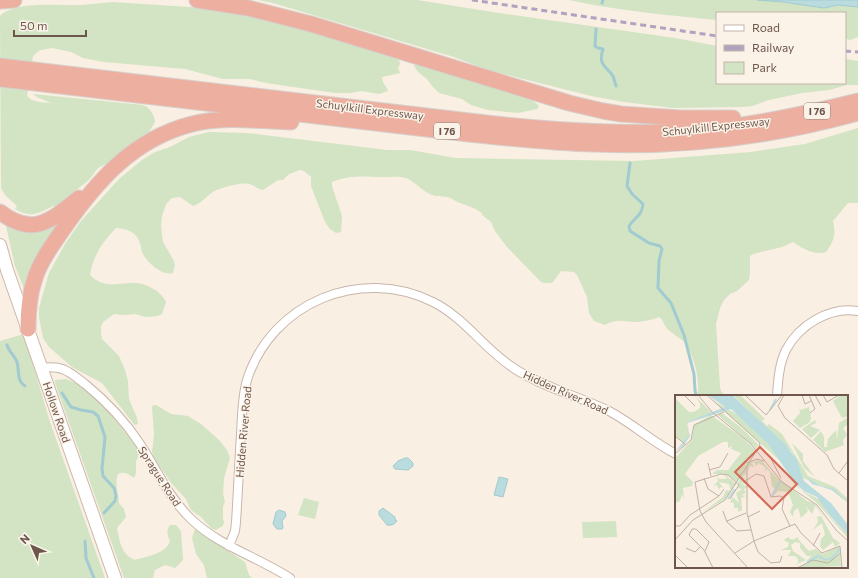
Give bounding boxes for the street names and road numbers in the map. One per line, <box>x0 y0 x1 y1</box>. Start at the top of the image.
street label: Schuylkill Expressway <box>316 96 425 122</box>
road number: I 76 <box>804 103 830 119</box>
street label: Schuylkill Expressway <box>662 114 771 138</box>
road number: I 76 <box>434 123 460 139</box>
street label: Hidden River Road <box>521 367 611 417</box>
street label: Hollow Road <box>41 380 73 444</box>
street label: Hidden River Road <box>233 386 253 478</box>
street label: Sprague Road <box>136 444 184 508</box>

